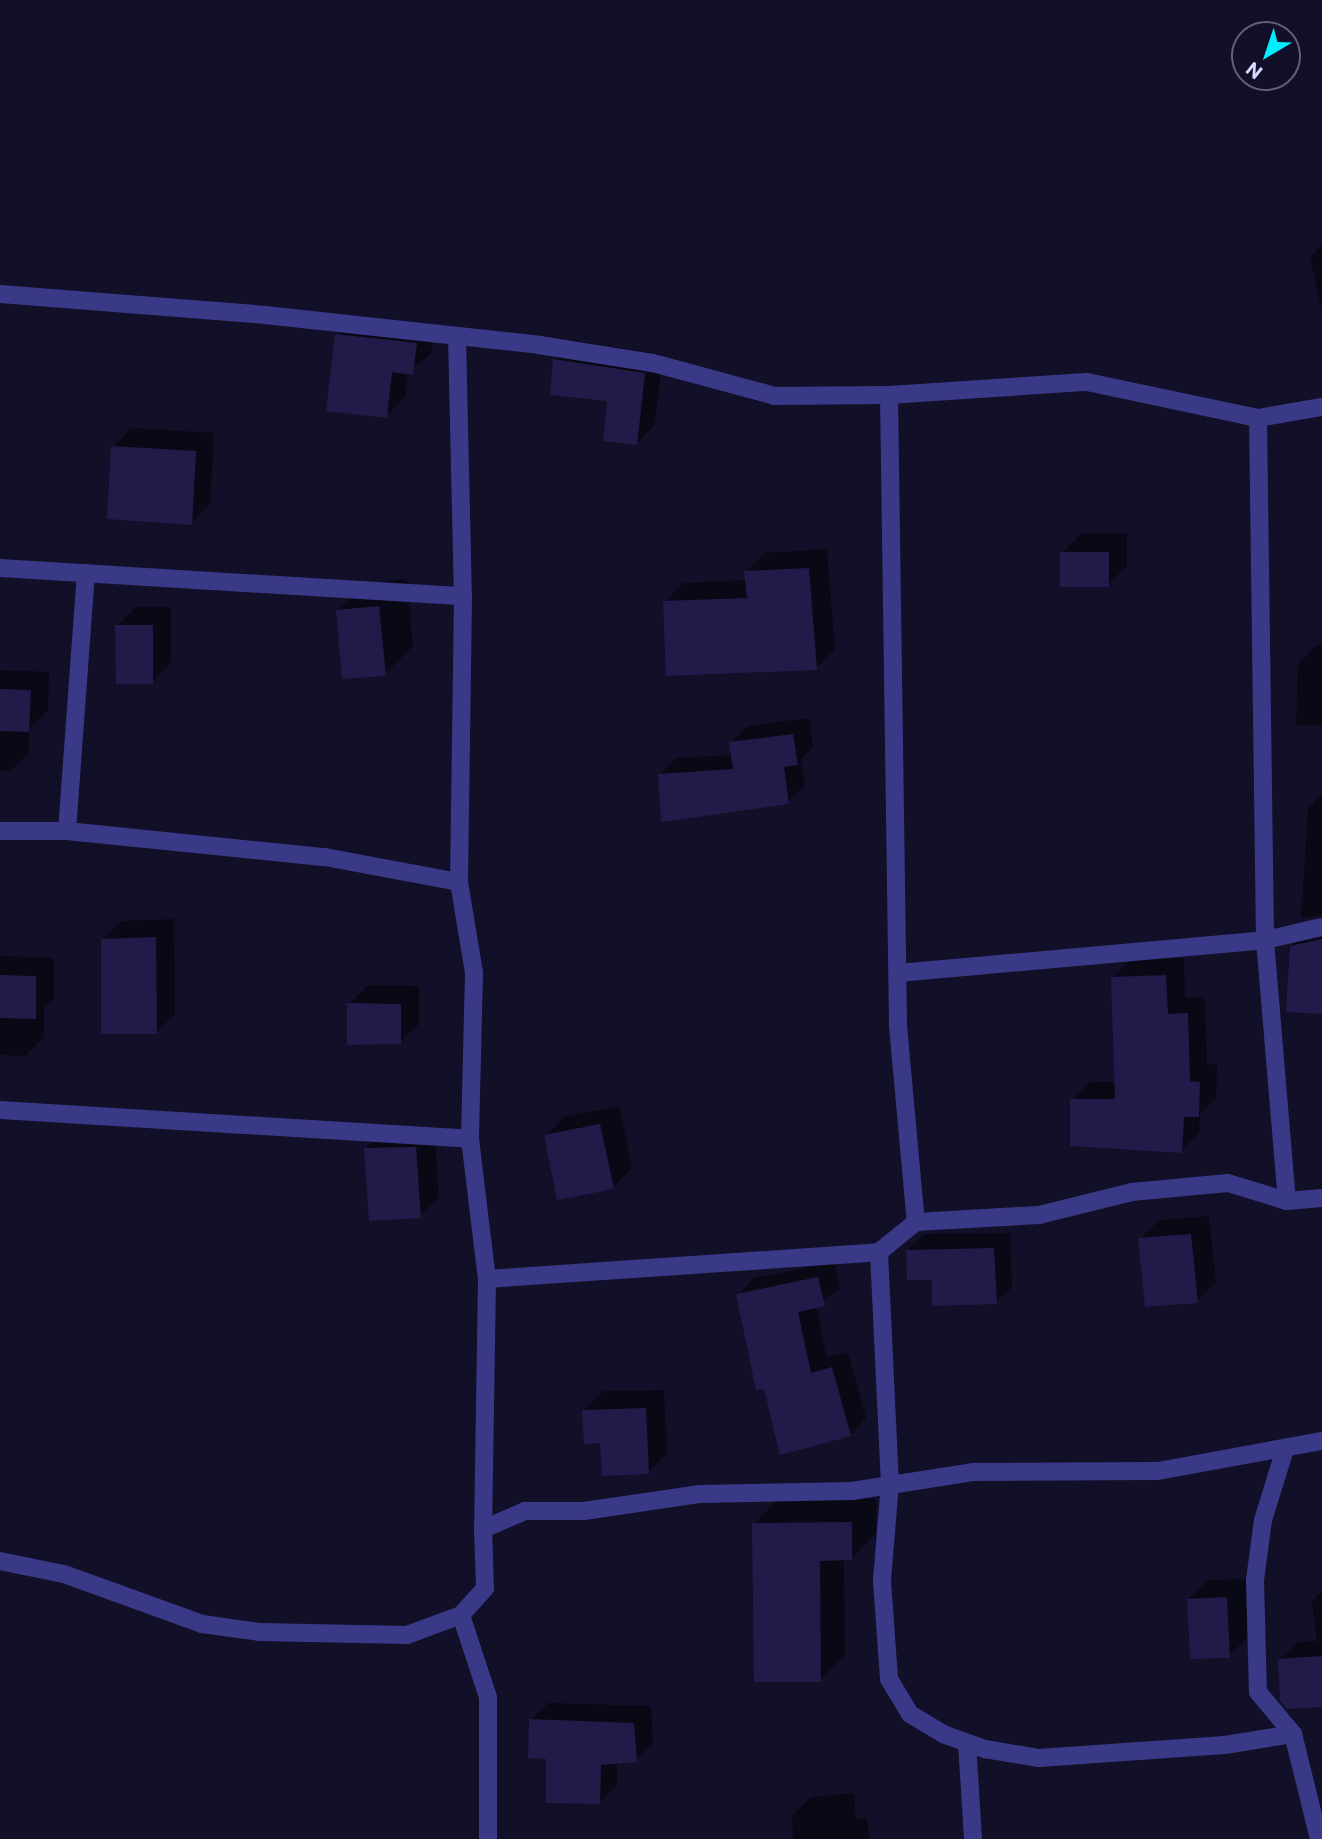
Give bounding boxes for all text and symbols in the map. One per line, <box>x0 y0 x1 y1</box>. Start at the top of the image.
north arrow <box>1231 21 1301 91</box>
text: N <box>1241 58 1267 85</box>

